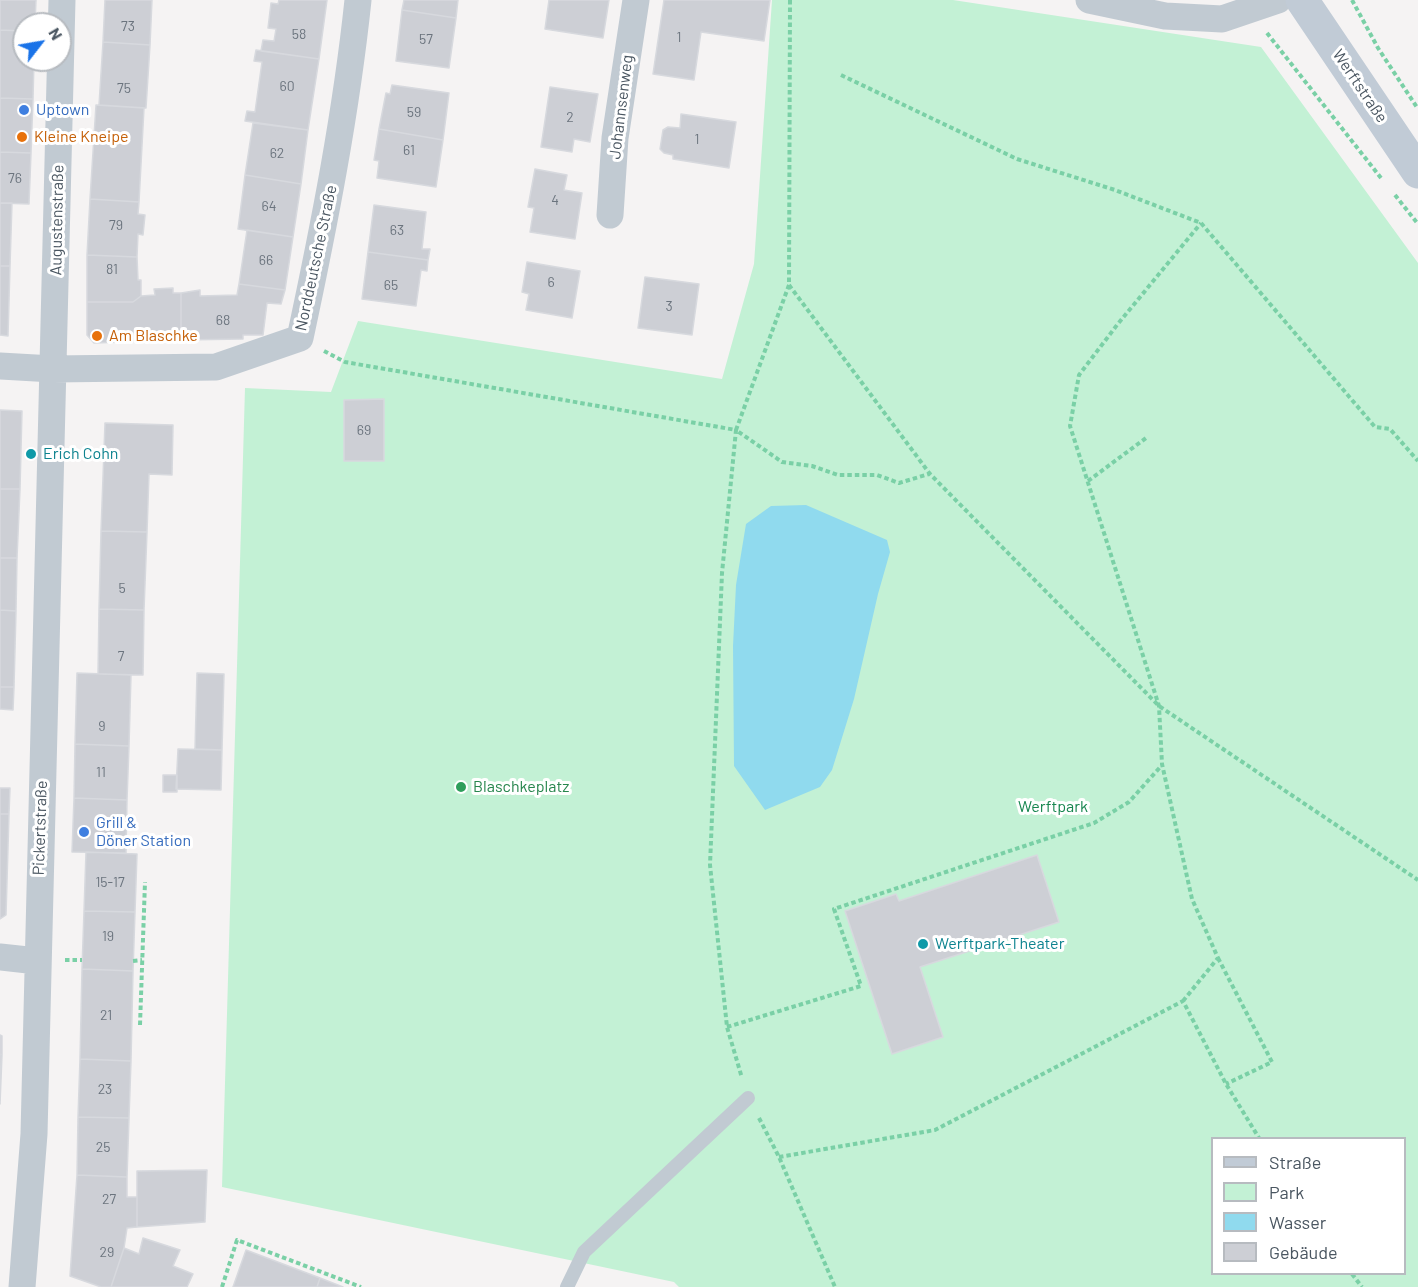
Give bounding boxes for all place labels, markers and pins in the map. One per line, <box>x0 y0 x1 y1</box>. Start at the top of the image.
place label: Uptown <box>36 100 89 120</box>
marker: Uptown <box>17 103 31 117</box>
place label: Kleine Kneipe <box>34 127 128 147</box>
marker: Kleine Kneipe <box>15 130 29 144</box>
place label: Am Blaschke <box>109 326 198 346</box>
marker: Am Blaschke <box>90 329 104 343</box>
place label: Erich Cohn <box>43 444 118 464</box>
marker: Erich Cohn <box>24 447 38 461</box>
place label: Blaschkeplatz <box>473 777 569 797</box>
marker: Blaschkeplatz <box>454 780 468 794</box>
place label: Grill & Döner Station <box>96 813 191 851</box>
marker: Grill & Döner Station <box>77 825 91 839</box>
place label: Werftpark-Theater <box>935 934 1064 954</box>
marker: Werftpark-Theater <box>916 937 930 951</box>

